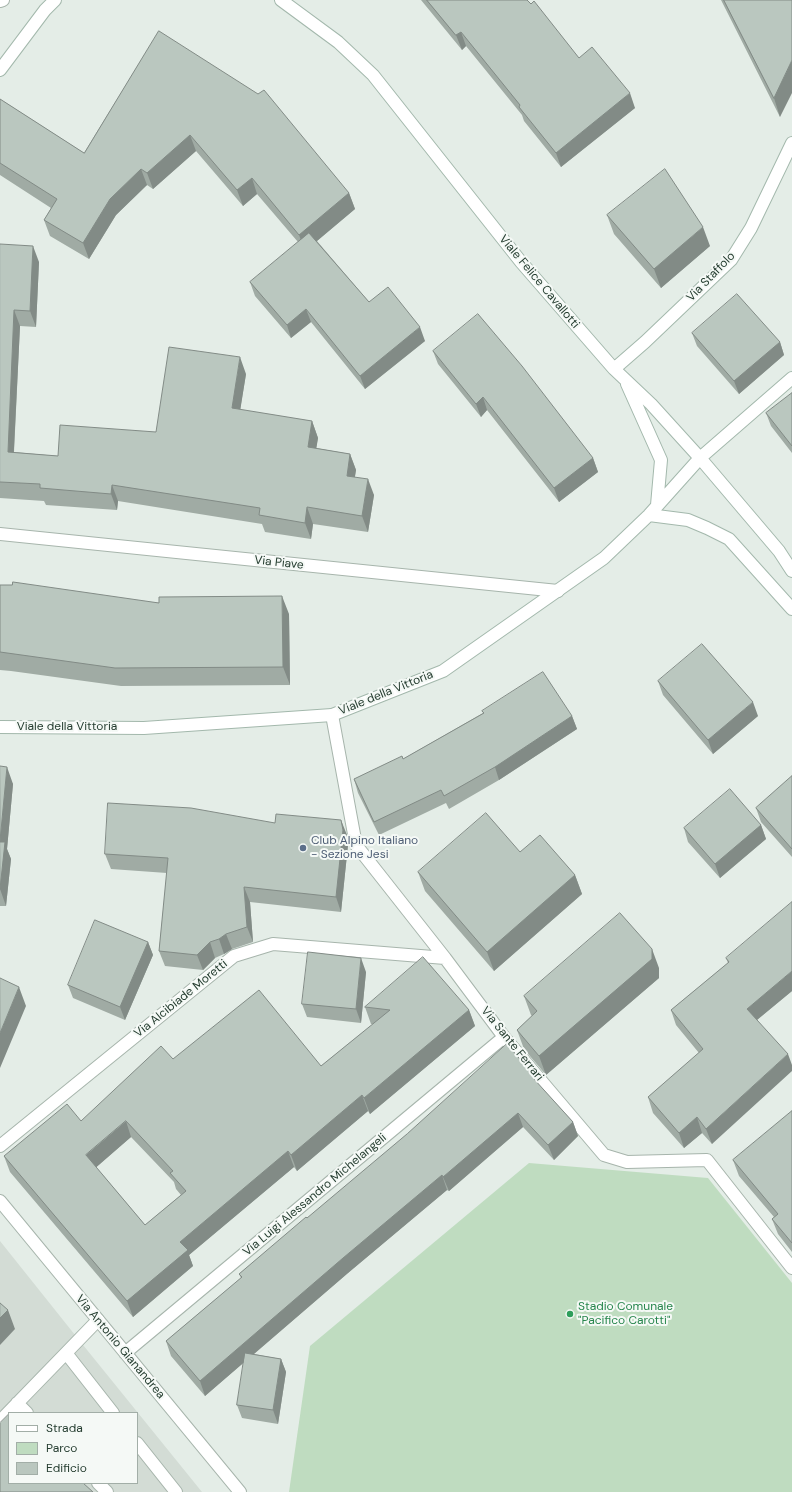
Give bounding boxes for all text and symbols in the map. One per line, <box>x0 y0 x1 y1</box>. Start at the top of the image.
street label: Viale Felice Cavallotti <box>496 232 582 332</box>
street label: Via Staffolo <box>684 249 738 305</box>
street label: Via Piave <box>254 553 304 573</box>
street label: Viale della Vittoria <box>337 667 435 719</box>
street label: Viale della Vittoria <box>17 720 117 734</box>
place label: Club Alpino Italiano - Sezione Jesi <box>311 834 418 862</box>
marker: Club Alpino Italiano - Sezione Jesi <box>298 843 308 853</box>
street label: Via Alcibiade Moretti <box>131 957 231 1041</box>
street label: Via Sante Ferrari <box>478 1004 546 1084</box>
street label: Via Luigi Alessandro Michelangeli <box>240 1131 390 1259</box>
street label: Via Antonio Gianandrea <box>72 1292 168 1402</box>
place label: Stadio Comunale "Pacifico Carotti" <box>578 1300 673 1328</box>
marker: Stadio Comunale "Pacifico Carotti" <box>565 1309 575 1319</box>
legend <box>8 1412 138 1484</box>
text: Strada <box>46 1420 83 1436</box>
text: Parco <box>46 1440 77 1456</box>
text: Edificio <box>46 1460 87 1476</box>

